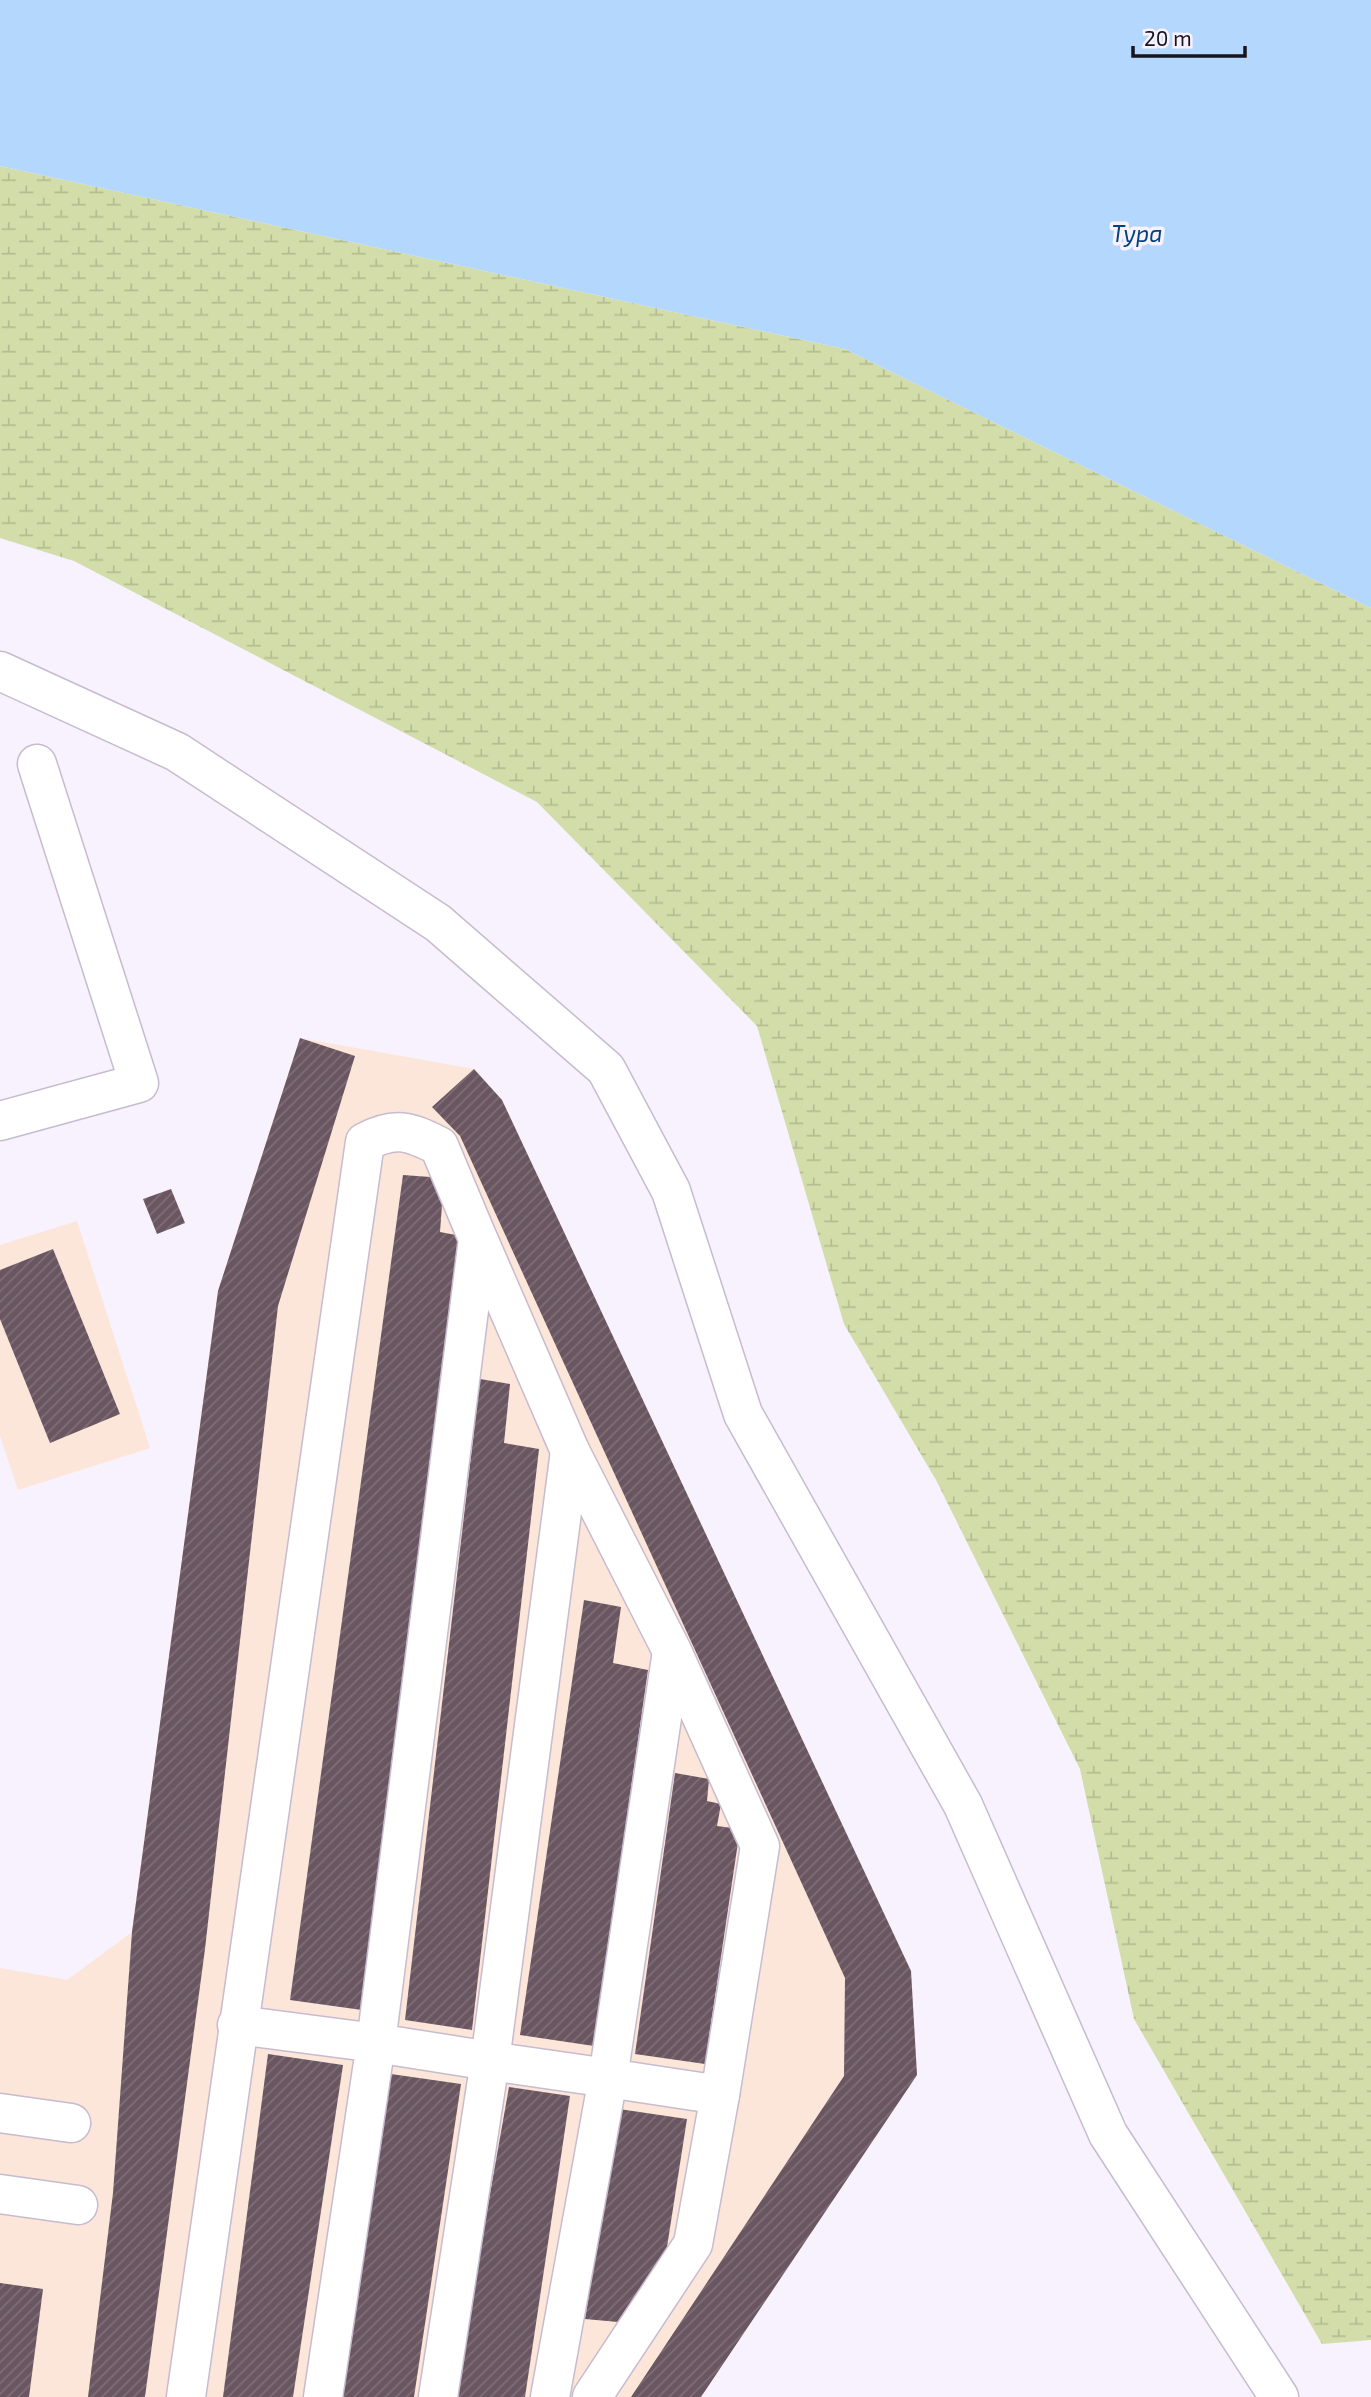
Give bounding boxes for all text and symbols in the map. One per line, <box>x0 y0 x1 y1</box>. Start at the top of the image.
scale bar <box>1133 14 1245 58</box>
text: 20 m <box>1144 25 1192 50</box>
water label: Тура <box>1112 219 1163 247</box>

